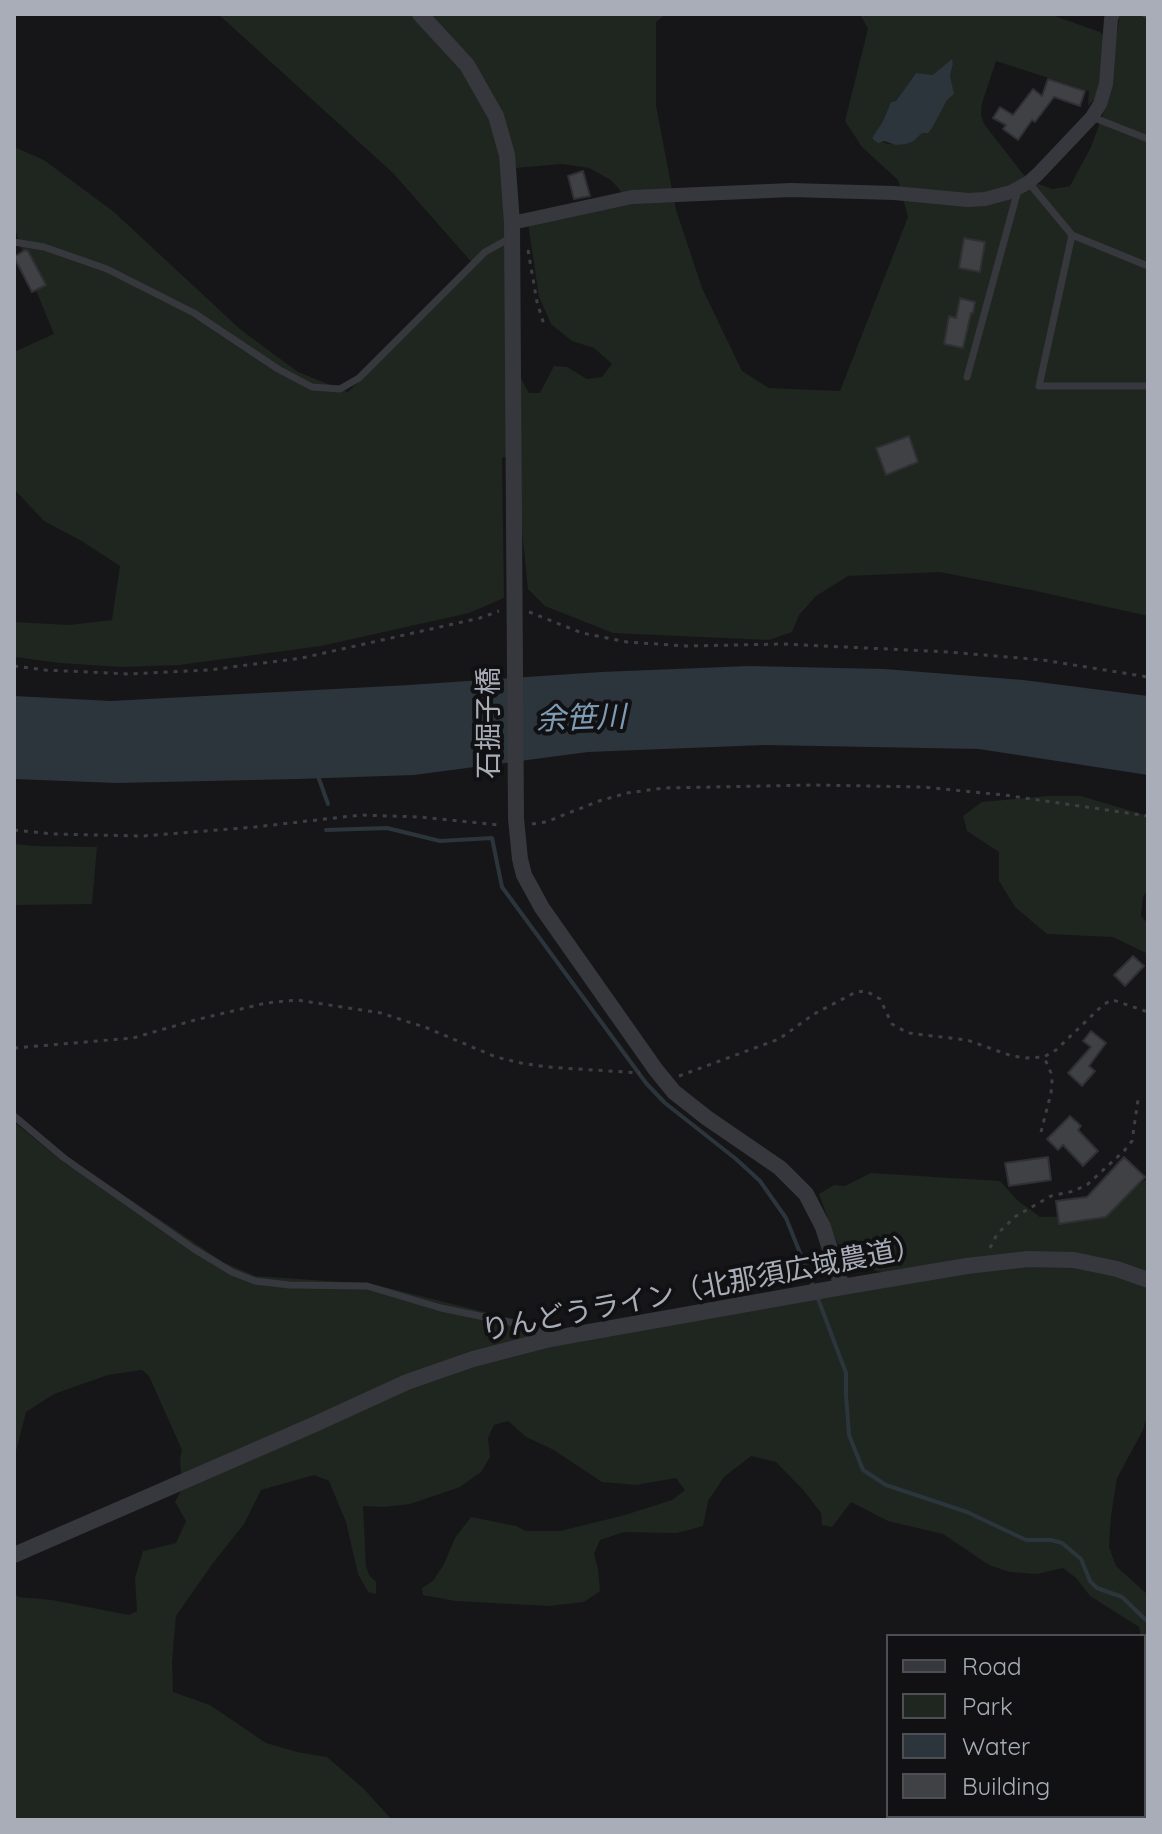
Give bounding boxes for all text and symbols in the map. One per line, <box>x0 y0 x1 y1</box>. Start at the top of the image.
street label: 石掘子橋 <box>473 667 507 779</box>
water label: 余笹川 <box>535 699 627 739</box>
street label: りんどうライン（北那須広域農道） <box>479 1230 925 1348</box>
legend <box>886 1634 1146 1818</box>
text: Road <box>962 1651 1022 1681</box>
text: Park <box>962 1691 1013 1721</box>
text: Water <box>962 1731 1030 1761</box>
text: Building <box>962 1771 1050 1801</box>

